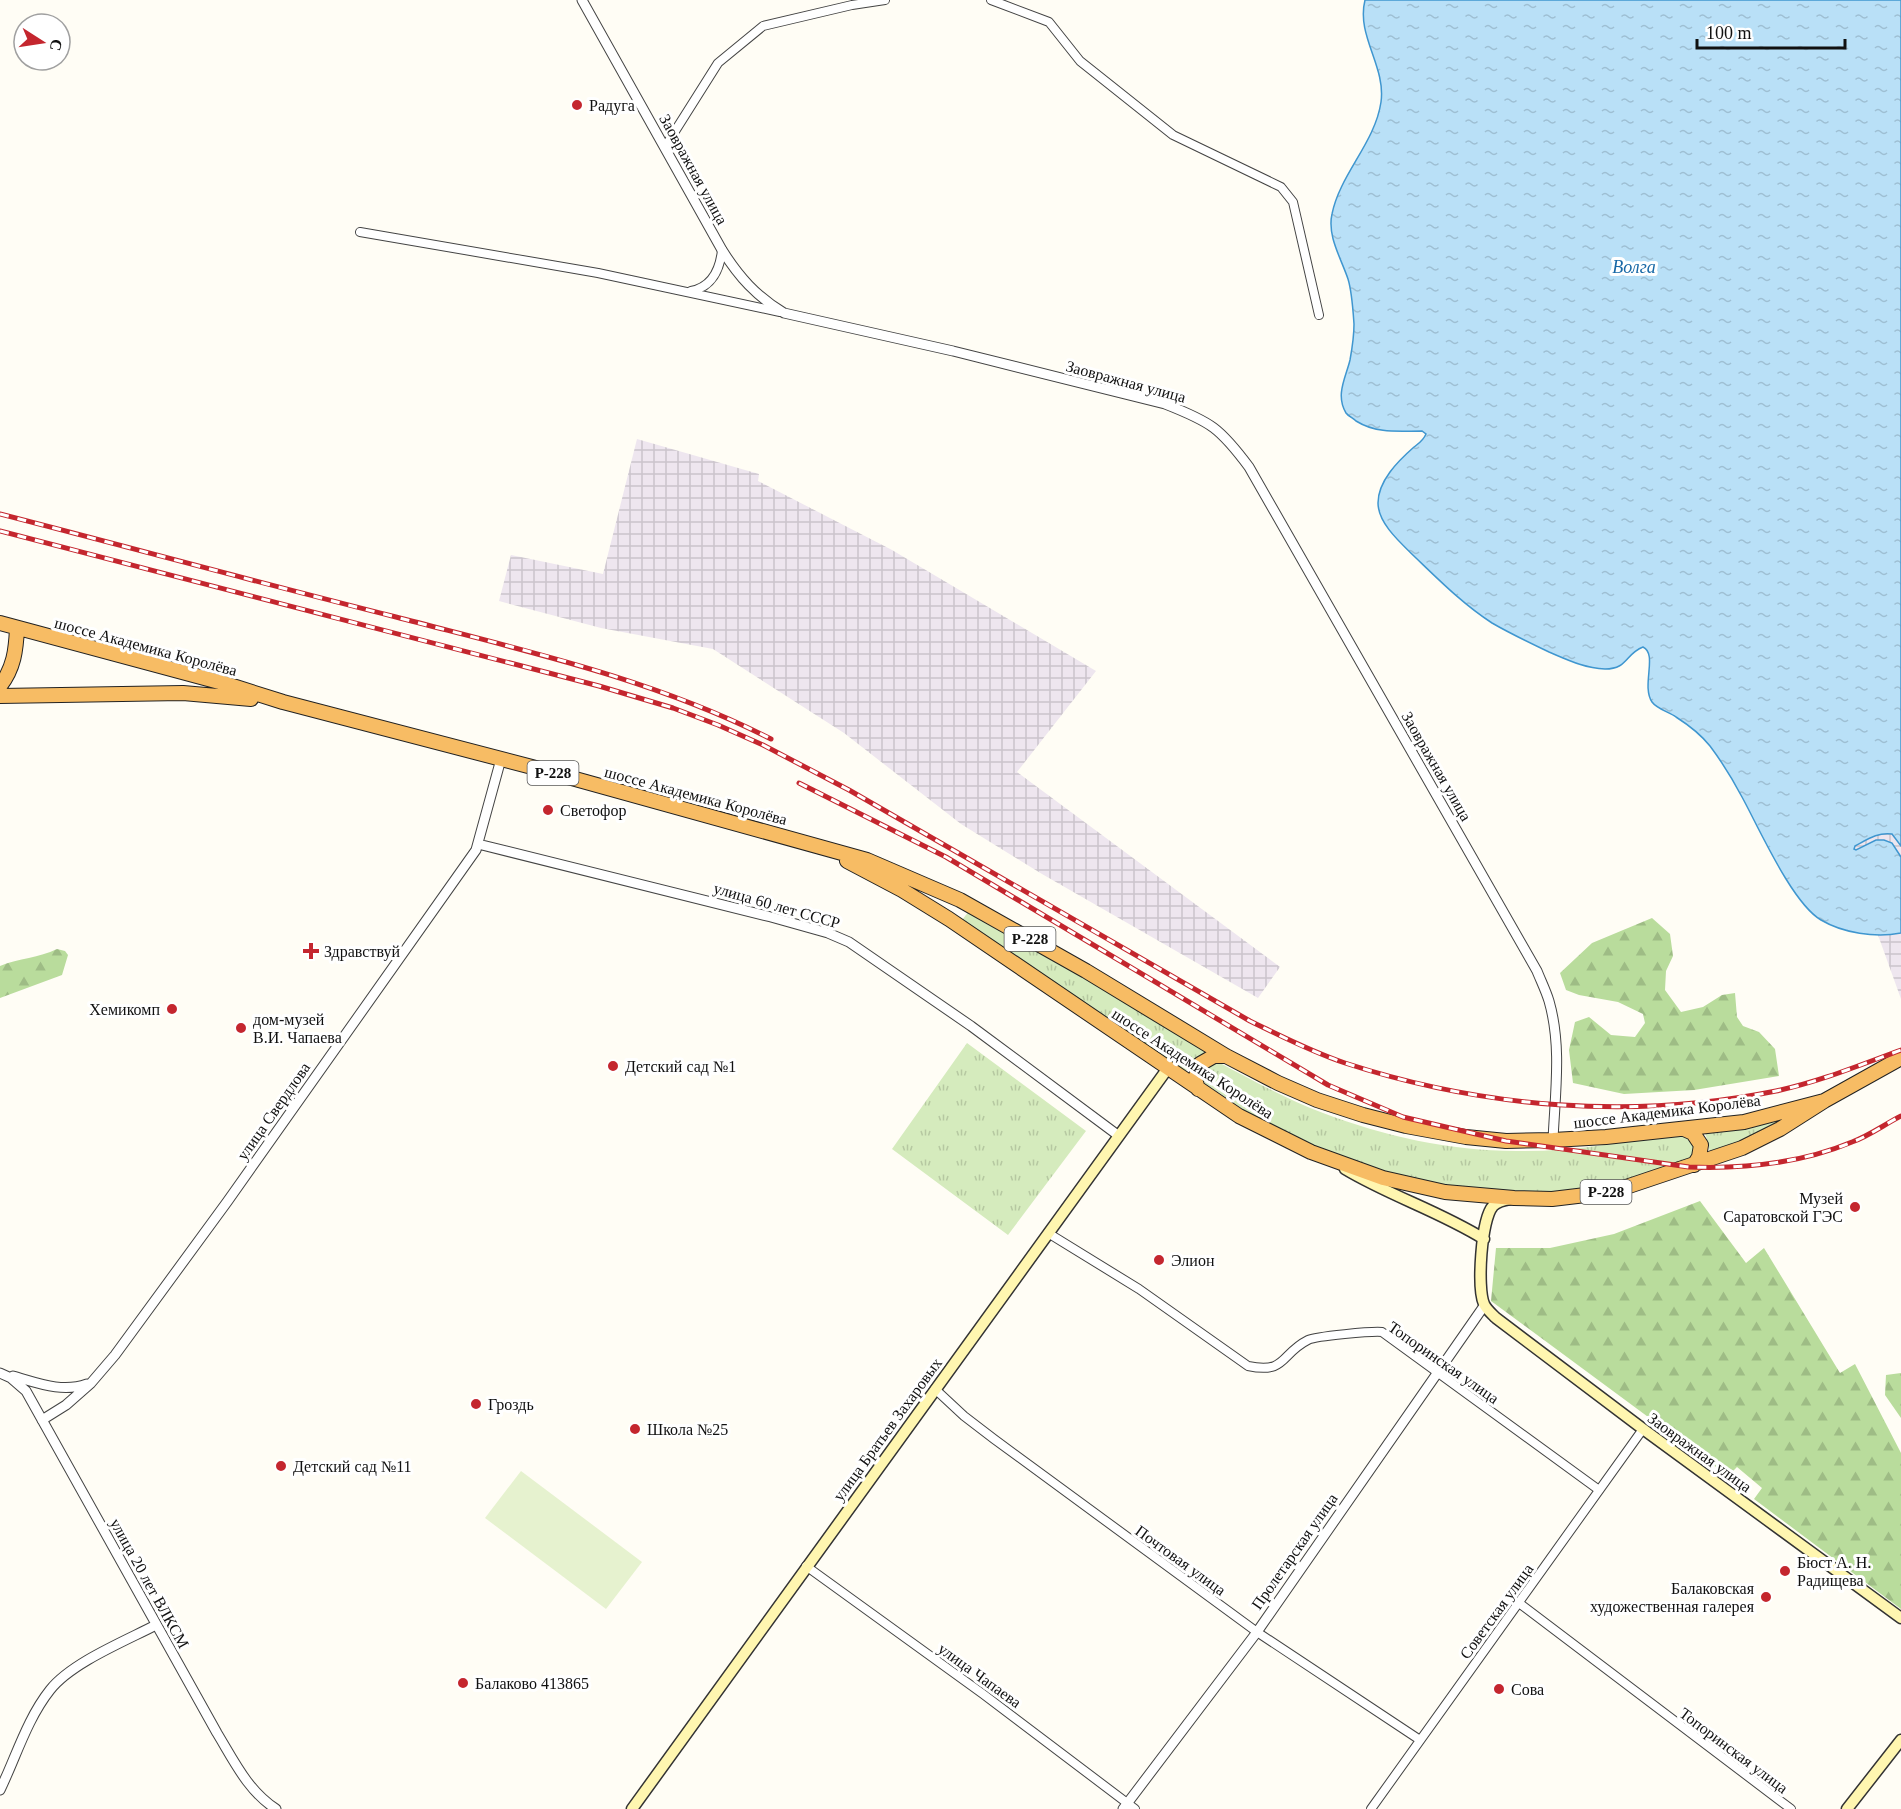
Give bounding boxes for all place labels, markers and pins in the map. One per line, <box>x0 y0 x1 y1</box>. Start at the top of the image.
place label: Радуга <box>589 97 635 115</box>
marker: Радуга <box>570 98 584 112</box>
place label: Светофор <box>560 802 626 820</box>
marker: Светофор <box>541 803 555 817</box>
marker: Здравствуй <box>302 942 320 960</box>
place label: Здравствуй <box>324 943 400 961</box>
place label: Хемикомп <box>89 1001 160 1018</box>
marker: Хемикомп <box>165 1002 179 1016</box>
place label: дом-музей В.И. Чапаева <box>253 1011 342 1046</box>
marker: дом-музей В.И. Чапаева <box>234 1021 248 1035</box>
place label: Детский сад №1 <box>625 1058 736 1076</box>
marker: Детский сад №1 <box>606 1059 620 1073</box>
place label: Музей Саратовской ГЭС <box>1723 1190 1843 1226</box>
marker: Музей Саратовской ГЭС <box>1848 1200 1862 1214</box>
place label: Элион <box>1171 1252 1215 1269</box>
marker: Элион <box>1152 1253 1166 1267</box>
place label: Гроздь <box>488 1396 534 1414</box>
marker: Гроздь <box>469 1397 483 1411</box>
place label: Школа №25 <box>647 1421 728 1438</box>
marker: Школа №25 <box>628 1422 642 1436</box>
place label: Детский сад №11 <box>293 1458 412 1476</box>
marker: Детский сад №11 <box>274 1459 288 1473</box>
place label: Бюст А. Н. Радищева <box>1797 1554 1871 1590</box>
marker: Бюст А. Н. Радищева <box>1778 1564 1792 1578</box>
place label: Балаковская художественная галерея <box>1590 1580 1755 1616</box>
marker: Балаковская художественная галерея <box>1759 1590 1773 1604</box>
place label: Балаково 413865 <box>475 1675 589 1692</box>
marker: Балаково 413865 <box>456 1676 470 1690</box>
place label: Сова <box>1511 1681 1544 1698</box>
marker: Сова <box>1492 1682 1506 1696</box>

